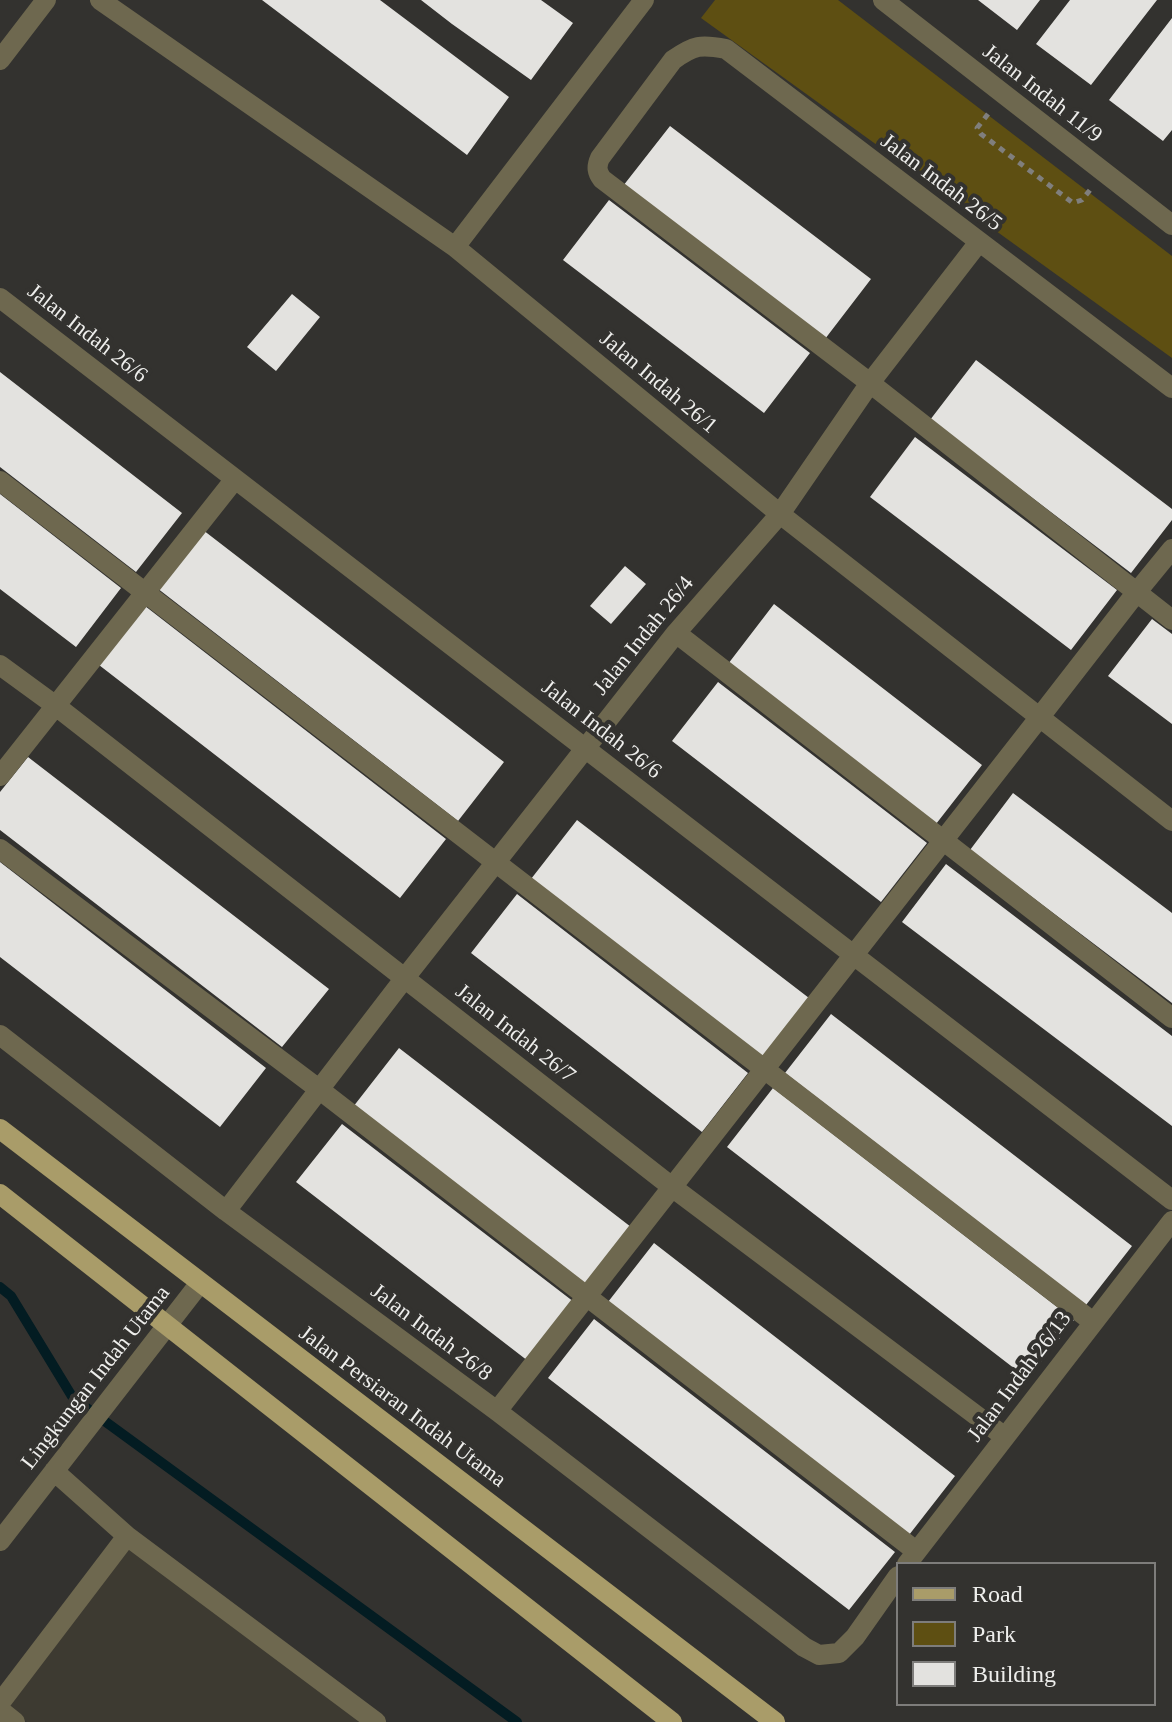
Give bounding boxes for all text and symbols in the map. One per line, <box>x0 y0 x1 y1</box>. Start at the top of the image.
street label: Jalan Indah 11/9 <box>977 39 1107 149</box>
street label: Jalan Indah 26/5 <box>875 129 1007 237</box>
street label: Jalan Indah 26/6 <box>22 279 152 389</box>
street label: Jalan Indah 26/1 <box>594 326 722 440</box>
street label: Jalan Indah 26/4 <box>588 571 700 701</box>
street label: Jalan Indah 26/6 <box>536 675 666 785</box>
street label: Jalan Indah 26/7 <box>450 979 580 1089</box>
street label: Jalan Indah 26/8 <box>365 1279 497 1387</box>
street label: Lingkungan Indah Utama <box>16 1281 176 1475</box>
street label: Jalan Indah 26/13 <box>962 1307 1078 1447</box>
street label: Jalan Persiaran Indah Utama <box>293 1321 511 1493</box>
legend <box>896 1562 1156 1706</box>
text: Road <box>972 1581 1023 1607</box>
text: Park <box>972 1621 1016 1647</box>
text: Building <box>972 1661 1056 1687</box>

